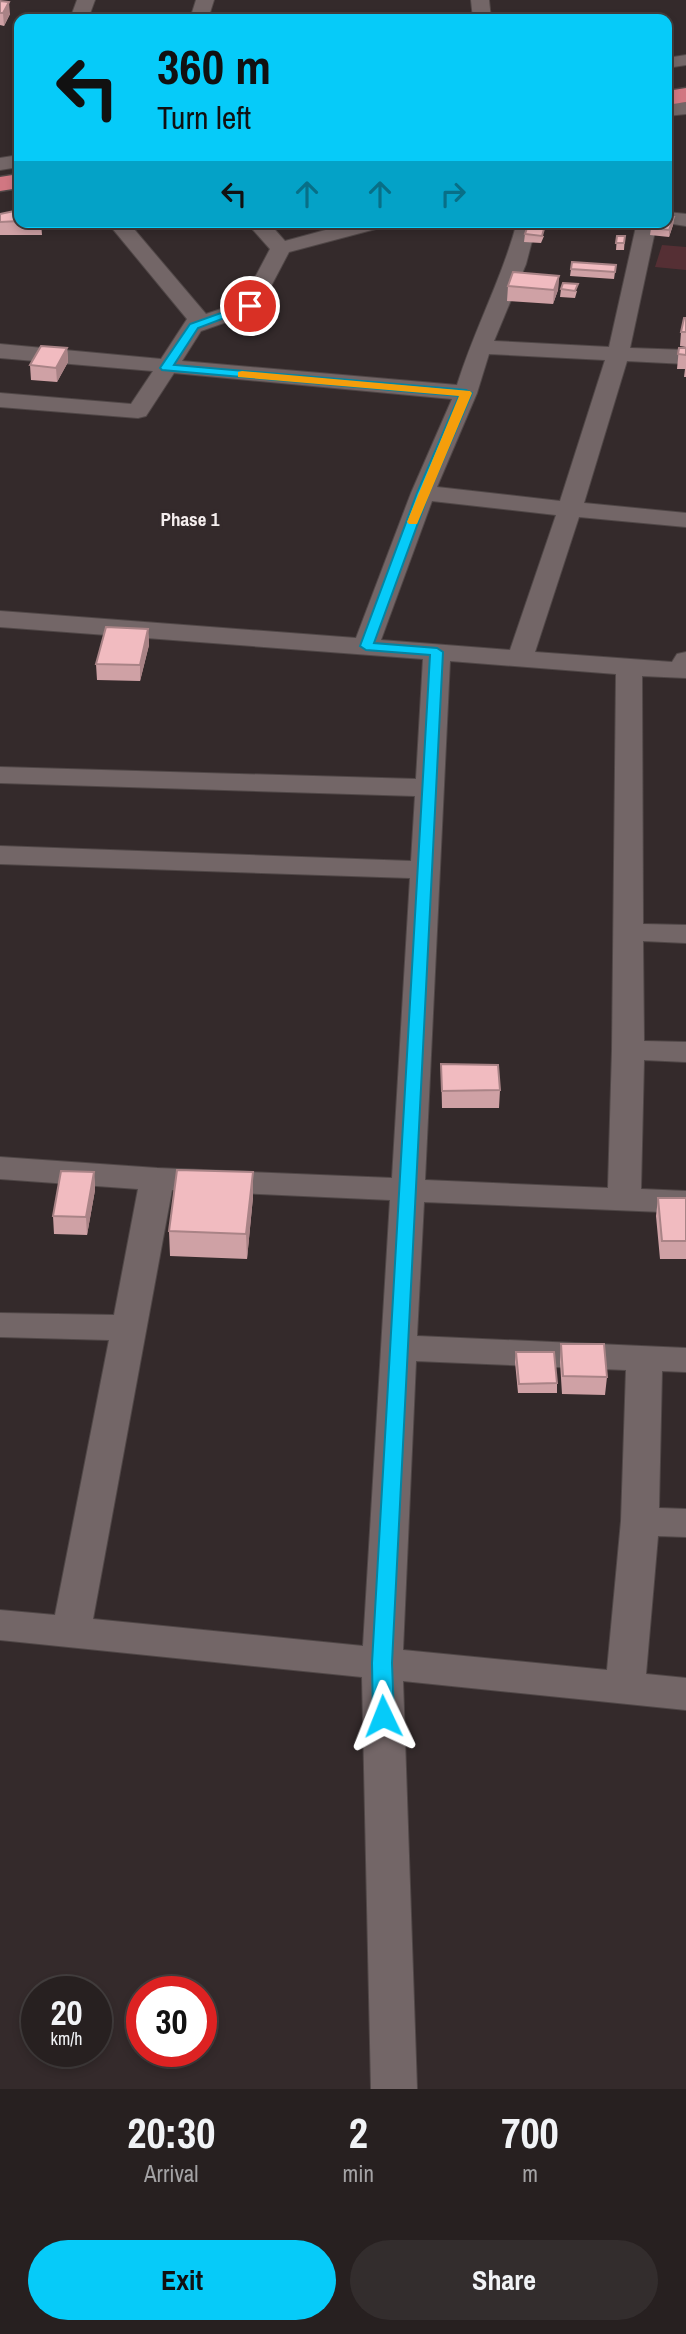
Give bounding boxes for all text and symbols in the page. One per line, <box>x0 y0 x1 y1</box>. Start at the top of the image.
text: 360 m <box>157 33 271 99</box>
icon: left <box>42 42 133 133</box>
text: Turn left <box>157 96 251 139</box>
icon: left <box>215 175 253 213</box>
icon: ahead <box>288 175 326 213</box>
icon: ahead <box>361 175 399 213</box>
icon: right <box>434 175 472 213</box>
pin <box>220 276 280 336</box>
icon: arrive <box>231 287 269 325</box>
district label: Phase 1 <box>161 506 220 532</box>
position arrow <box>346 1679 420 1753</box>
speed limit sign: 30 <box>126 1976 217 2067</box>
text: 20 <box>51 1989 82 2036</box>
text: km/h <box>51 2026 83 2051</box>
text: 20:30 <box>127 2105 215 2161</box>
text: 2 <box>349 2105 368 2161</box>
text: 700 <box>501 2105 559 2161</box>
text: Arrival <box>144 2158 199 2189</box>
text: min <box>343 2158 374 2189</box>
text: m <box>522 2158 538 2189</box>
button: Exit <box>28 2240 336 2320</box>
button: Share <box>350 2240 658 2320</box>

